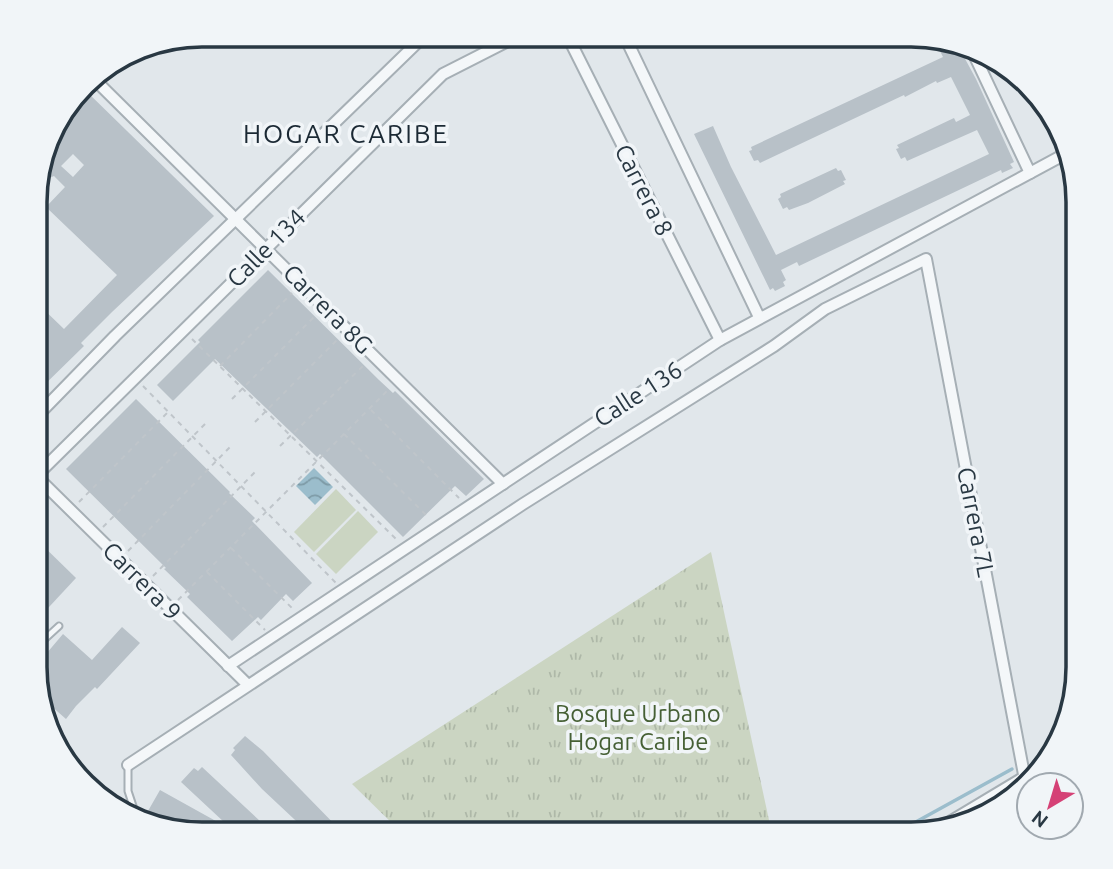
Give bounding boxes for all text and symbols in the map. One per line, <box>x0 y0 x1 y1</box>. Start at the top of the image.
district label: HOGAR CARIBE <box>243 119 449 148</box>
street label: Carrera 8 <box>610 140 678 240</box>
street label: Calle 134 <box>221 203 311 293</box>
street label: Carrera 8G <box>278 259 378 359</box>
street label: Calle 136 <box>589 356 687 432</box>
street label: Carrera 7L <box>952 465 1000 579</box>
street label: Carrera 9 <box>97 536 187 626</box>
park label: Bosque Urbano Hogar Caribe <box>555 700 721 755</box>
north arrow <box>1015 771 1085 841</box>
text: N <box>1027 806 1052 832</box>

